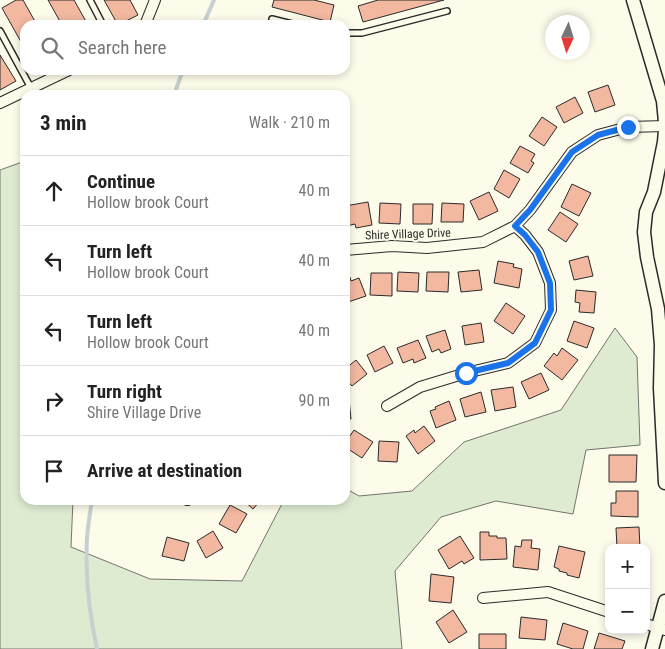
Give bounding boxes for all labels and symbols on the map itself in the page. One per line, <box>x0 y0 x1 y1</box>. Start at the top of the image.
north arrow <box>545 15 590 60</box>
route end <box>617 116 640 139</box>
street label: Shire Village Drive <box>365 225 451 242</box>
route start <box>455 362 478 385</box>

